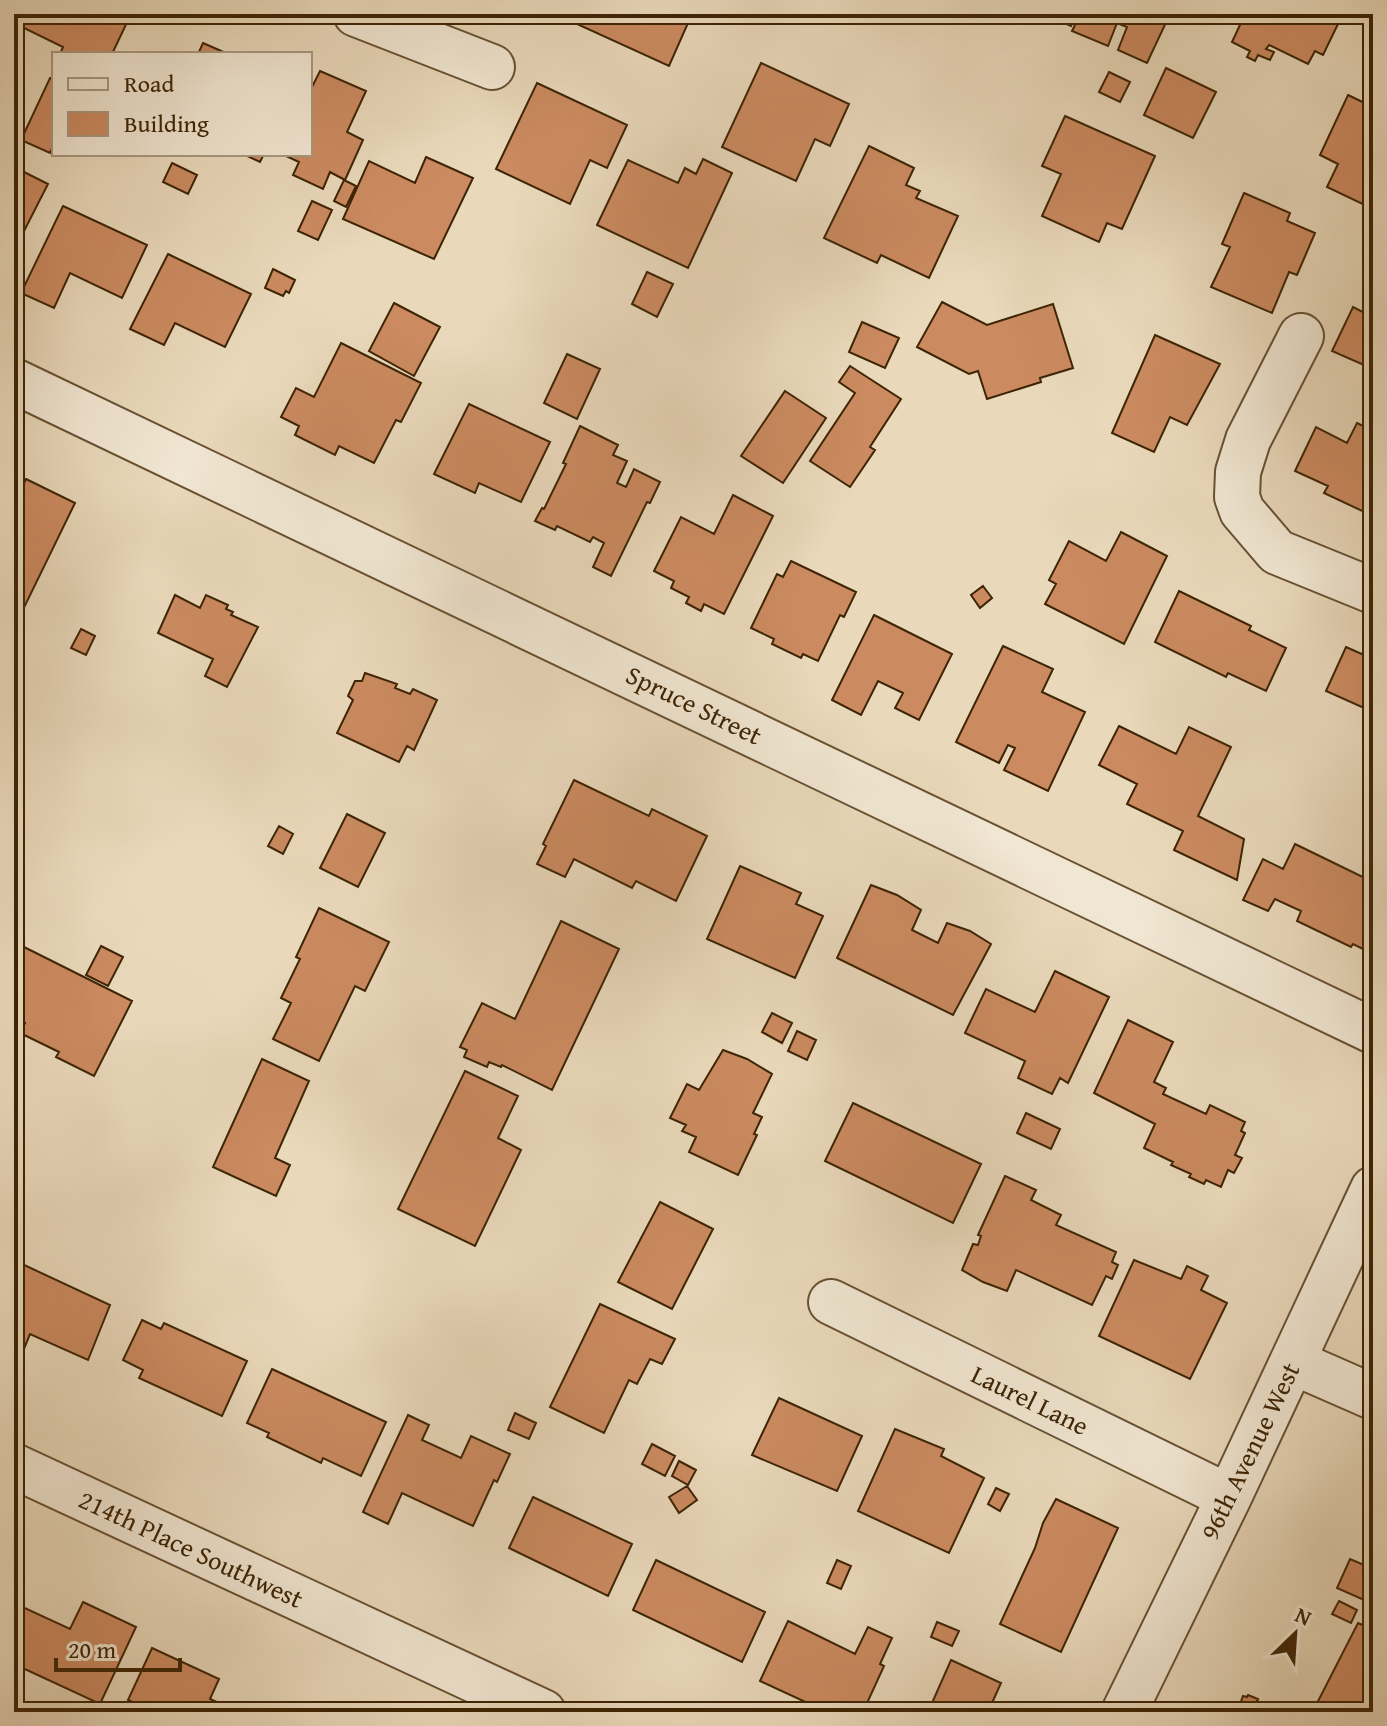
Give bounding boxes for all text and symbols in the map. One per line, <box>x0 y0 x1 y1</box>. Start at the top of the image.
legend <box>52 52 312 156</box>
text: Road <box>124 66 174 101</box>
text: Building <box>124 106 209 141</box>
street label: Spruce Street <box>620 655 769 754</box>
street label: Laurel Lane <box>965 1354 1096 1445</box>
street label: 96th Avenue West <box>1190 1356 1309 1546</box>
street label: 214th Place Southwest <box>73 1479 310 1618</box>
north arrow <box>1255 1594 1335 1674</box>
text: N <box>1290 1598 1317 1634</box>
scale bar <box>56 1622 180 1672</box>
text: 20 m <box>68 1632 116 1667</box>

